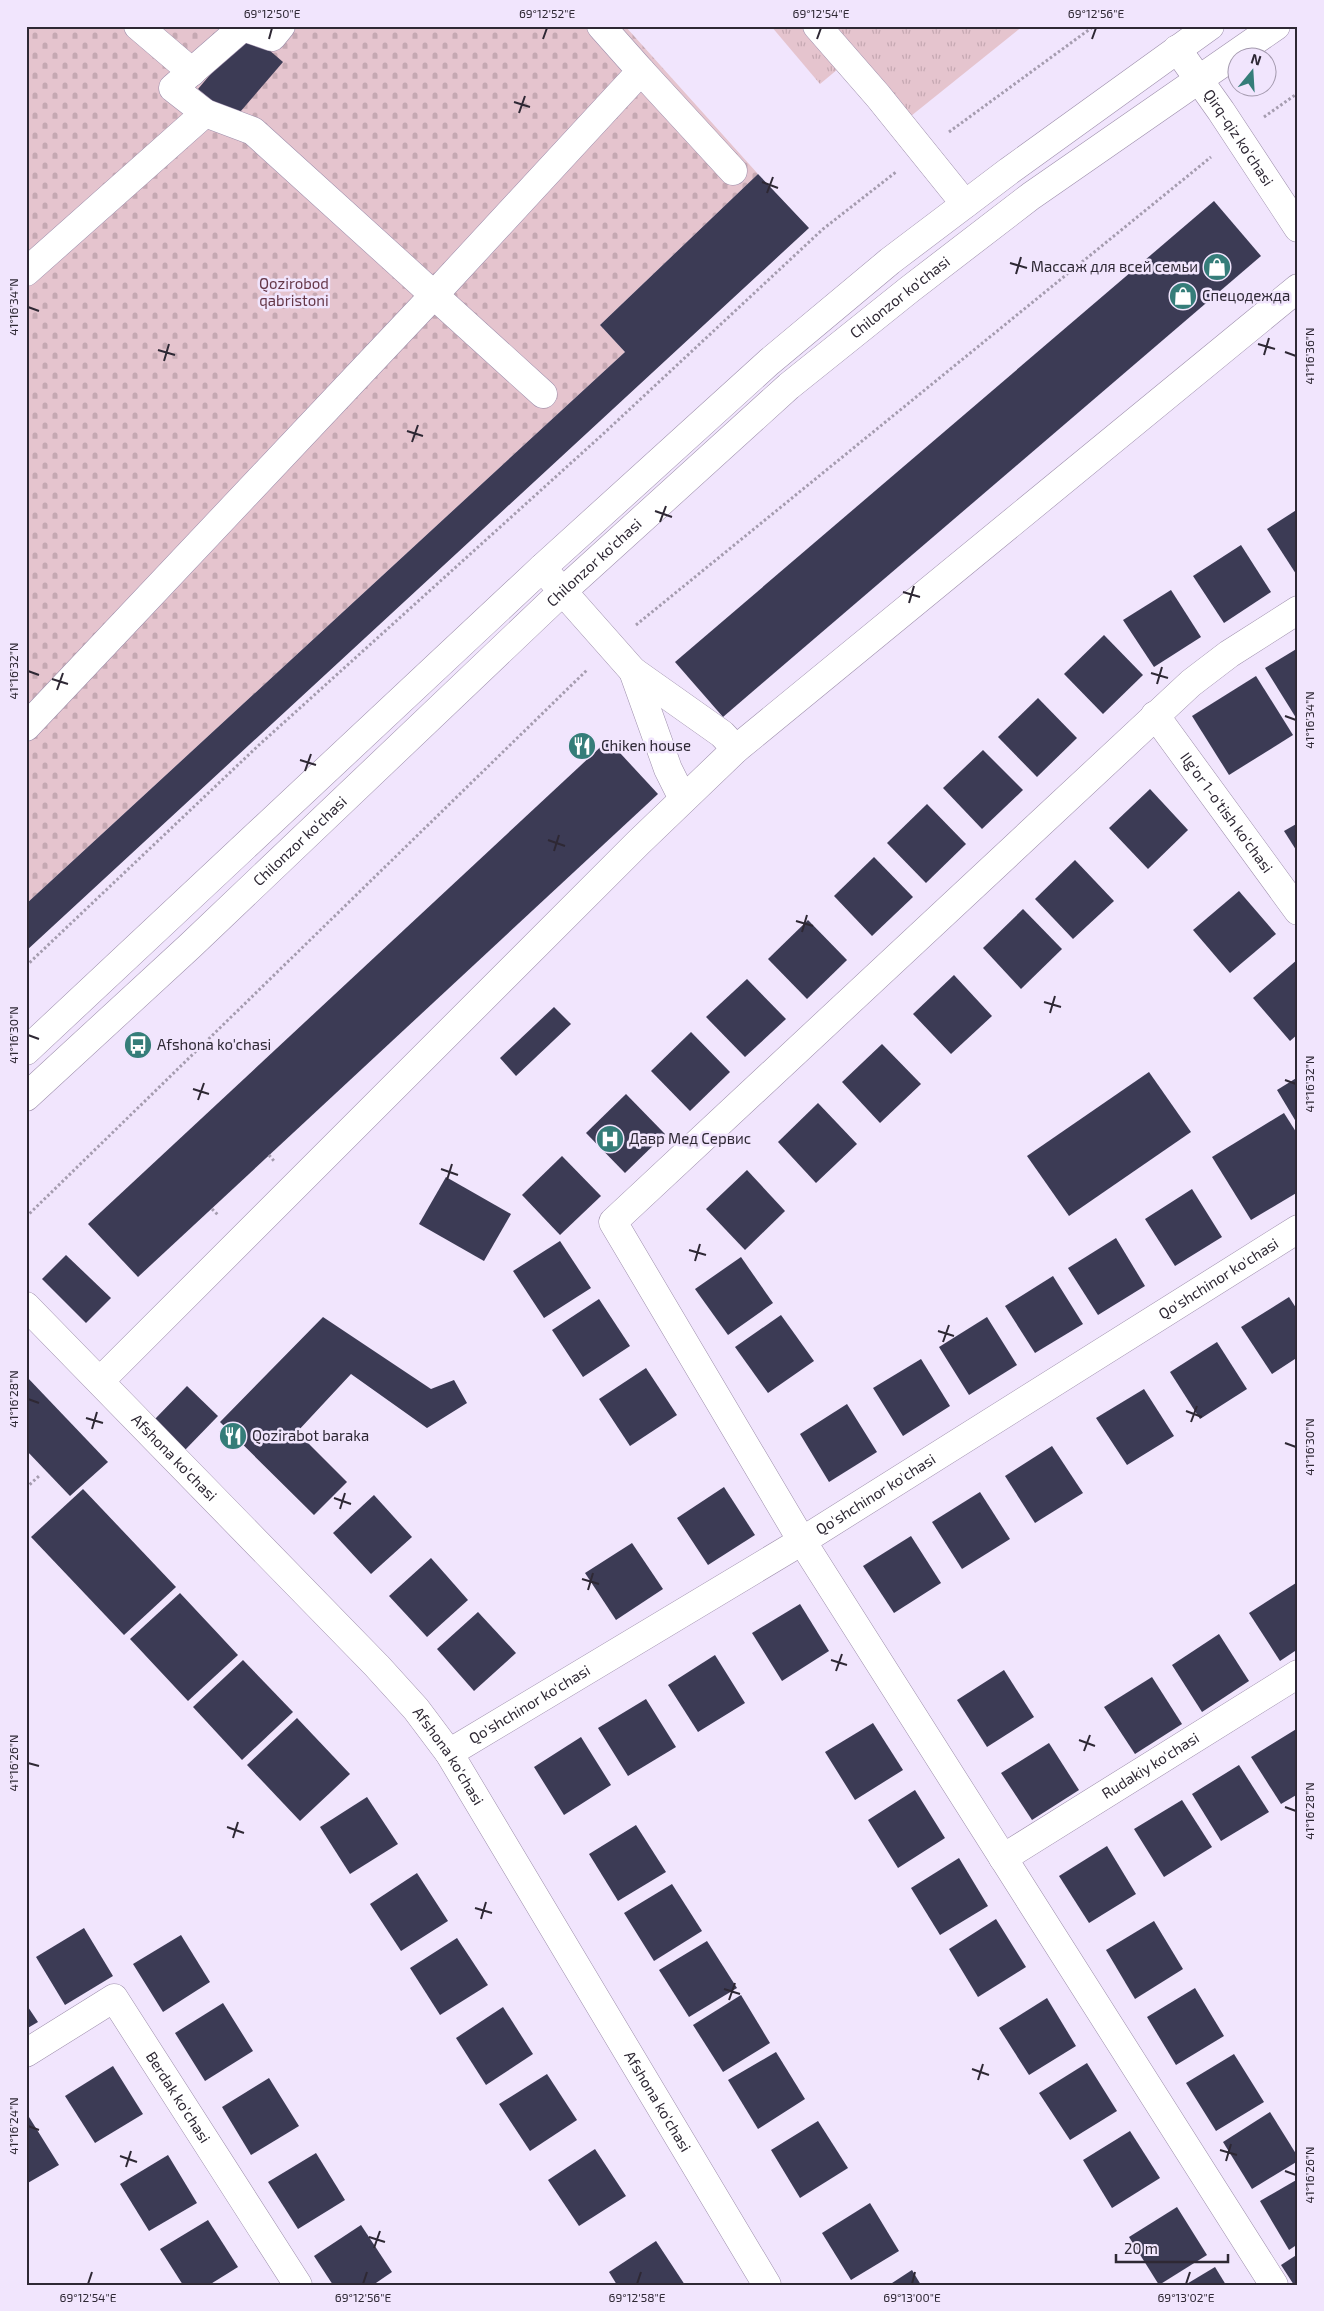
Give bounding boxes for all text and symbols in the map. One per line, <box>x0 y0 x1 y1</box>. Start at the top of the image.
text: 69°12'50"E <box>244 6 301 20</box>
text: 69°12'52"E <box>519 6 575 20</box>
text: 69°12'54"E <box>793 6 850 20</box>
text: 69°12'56"E <box>1068 6 1124 20</box>
north arrow <box>1226 48 1276 98</box>
text: N <box>1249 50 1264 69</box>
street label: Qirq-qiz ko'chasi <box>1200 85 1278 189</box>
street label: Chilonzor ko'chasi <box>846 252 953 342</box>
shop icon: Массаж для всей семьи <box>1202 252 1232 282</box>
place label: Массаж для всей семьи <box>1031 257 1198 275</box>
park label: Qozirobod qabristoni <box>259 274 329 309</box>
text: 41°16'34"N <box>6 278 20 336</box>
shop icon: Спецодежда <box>1168 281 1198 311</box>
place label: Спецодежда <box>1202 286 1290 304</box>
text: 41°16'36"N <box>1302 328 1316 384</box>
street label: Chilonzor ko'chasi <box>542 514 645 610</box>
text: 41°16'32"N <box>6 643 20 699</box>
text: 41°16'34"N <box>1302 691 1316 749</box>
restaurant icon: Chiken house <box>567 731 597 761</box>
place label: Chiken house <box>601 736 691 754</box>
street label: Ilg'or 1-o'tish ko'chasi <box>1177 748 1277 876</box>
street label: Chilonzor ko'chasi <box>249 792 350 889</box>
text: 41°16'30"N <box>6 1006 20 1064</box>
bus stop icon: Afshona ko'chasi <box>123 1030 153 1060</box>
place label: Afshona ko'chasi <box>157 1035 271 1053</box>
text: 41°16'32"N <box>1302 1056 1316 1112</box>
hospital icon: Давр Мед Сервис <box>595 1124 625 1154</box>
place label: Давр Мед Сервис <box>629 1129 751 1147</box>
street label: Qo'shchinor ko'chasi <box>1155 1234 1281 1323</box>
text: 41°16'28"N <box>6 1370 20 1428</box>
street label: Afshona ko'chasi <box>128 1410 221 1504</box>
text: 41°16'30"N <box>1302 1418 1316 1476</box>
restaurant icon: Qozirabot baraka <box>218 1421 248 1451</box>
place label: Qozirabot baraka <box>252 1426 369 1445</box>
street label: Qo'shchinor ko'chasi <box>812 1449 939 1539</box>
street label: Qo'shchinor ko'chasi <box>465 1660 593 1748</box>
street label: Afshona ko'chasi <box>410 1703 488 1808</box>
street label: Rudakiy ko'chasi <box>1098 1728 1202 1802</box>
text: 41°16'26"N <box>6 1735 20 1791</box>
text: 41°16'28"N <box>1302 1782 1316 1840</box>
street label: Afshona ko'chasi <box>621 2047 695 2155</box>
street label: Berdak ko'chasi <box>143 2048 215 2146</box>
text: 41°16'24"N <box>6 2097 20 2155</box>
text: 41°16'26"N <box>1302 2147 1316 2203</box>
scale bar <box>1116 2231 1229 2263</box>
text: 20 m <box>1124 2239 1158 2257</box>
text: 69°12'54"E <box>60 2290 117 2304</box>
text: 69°12'56"E <box>335 2290 391 2304</box>
text: 69°12'58"E <box>609 2290 666 2304</box>
text: 69°13'00"E <box>883 2290 941 2304</box>
text: 69°13'02"E <box>1158 2290 1215 2304</box>

